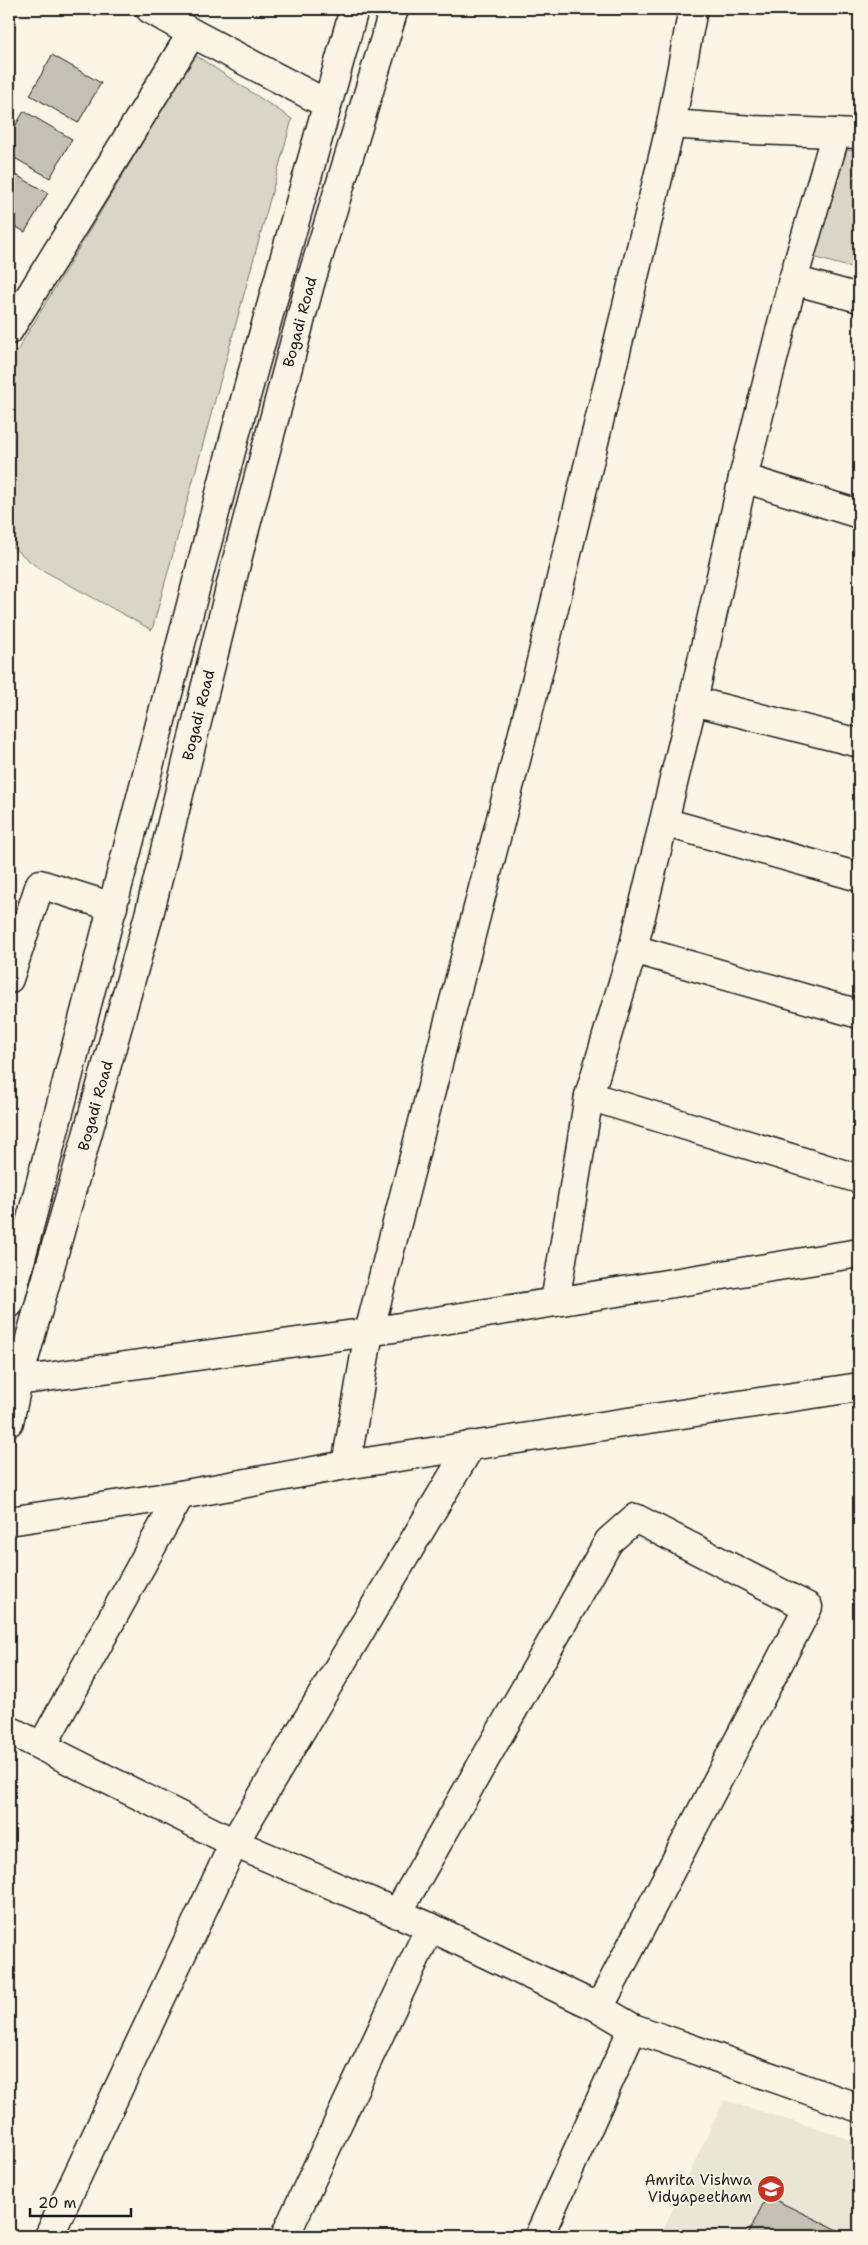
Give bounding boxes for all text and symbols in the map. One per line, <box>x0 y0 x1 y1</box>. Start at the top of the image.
street label: Bogadi Road <box>278 274 322 369</box>
street label: Bogadi Road <box>178 667 220 763</box>
street label: Bogadi Road <box>73 1058 118 1153</box>
place label: Amrita Vishwa Vidyapeetham <box>645 2170 753 2207</box>
school or university icon: Amrita Vishwa Vidyapeetham <box>756 2174 786 2204</box>
scale bar <box>30 2185 131 2217</box>
text: 20 m <box>38 2193 77 2213</box>

